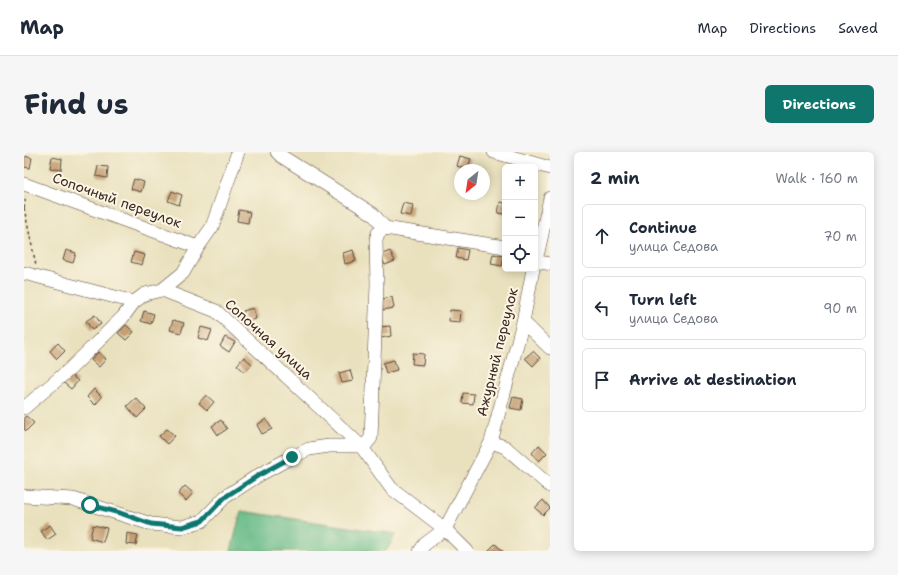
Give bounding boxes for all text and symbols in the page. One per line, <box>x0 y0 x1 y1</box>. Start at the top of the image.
text: Map <box>20 15 64 40</box>
text: Map <box>698 19 728 37</box>
text: Directions <box>750 19 816 37</box>
text: Saved <box>838 19 878 37</box>
text: Find us <box>24 85 129 123</box>
button: Directions <box>765 85 874 123</box>
north arrow <box>454 164 490 200</box>
map controls <box>502 164 538 272</box>
button: + <box>502 164 538 200</box>
text: 2 min <box>590 167 640 189</box>
street label: Сопочный переулок <box>50 168 184 232</box>
text: Walk · 160 m <box>776 170 858 187</box>
button: − <box>502 200 538 236</box>
text: Continue <box>629 218 697 238</box>
icon: ahead <box>591 225 613 247</box>
text: 70 m <box>823 228 857 245</box>
button: locate <box>502 236 538 272</box>
text: улица Седова <box>629 238 718 255</box>
street label: Ажурный переулок <box>472 285 522 418</box>
text: Turn left <box>629 290 697 310</box>
street label: Сопочная улица <box>221 295 317 383</box>
icon: left <box>591 297 613 319</box>
text: 90 m <box>823 300 857 317</box>
text: улица Седова <box>629 310 718 327</box>
icon: arrive <box>591 369 613 391</box>
text: Arrive at destination <box>629 370 797 390</box>
route end <box>283 448 301 466</box>
route start <box>81 496 99 514</box>

